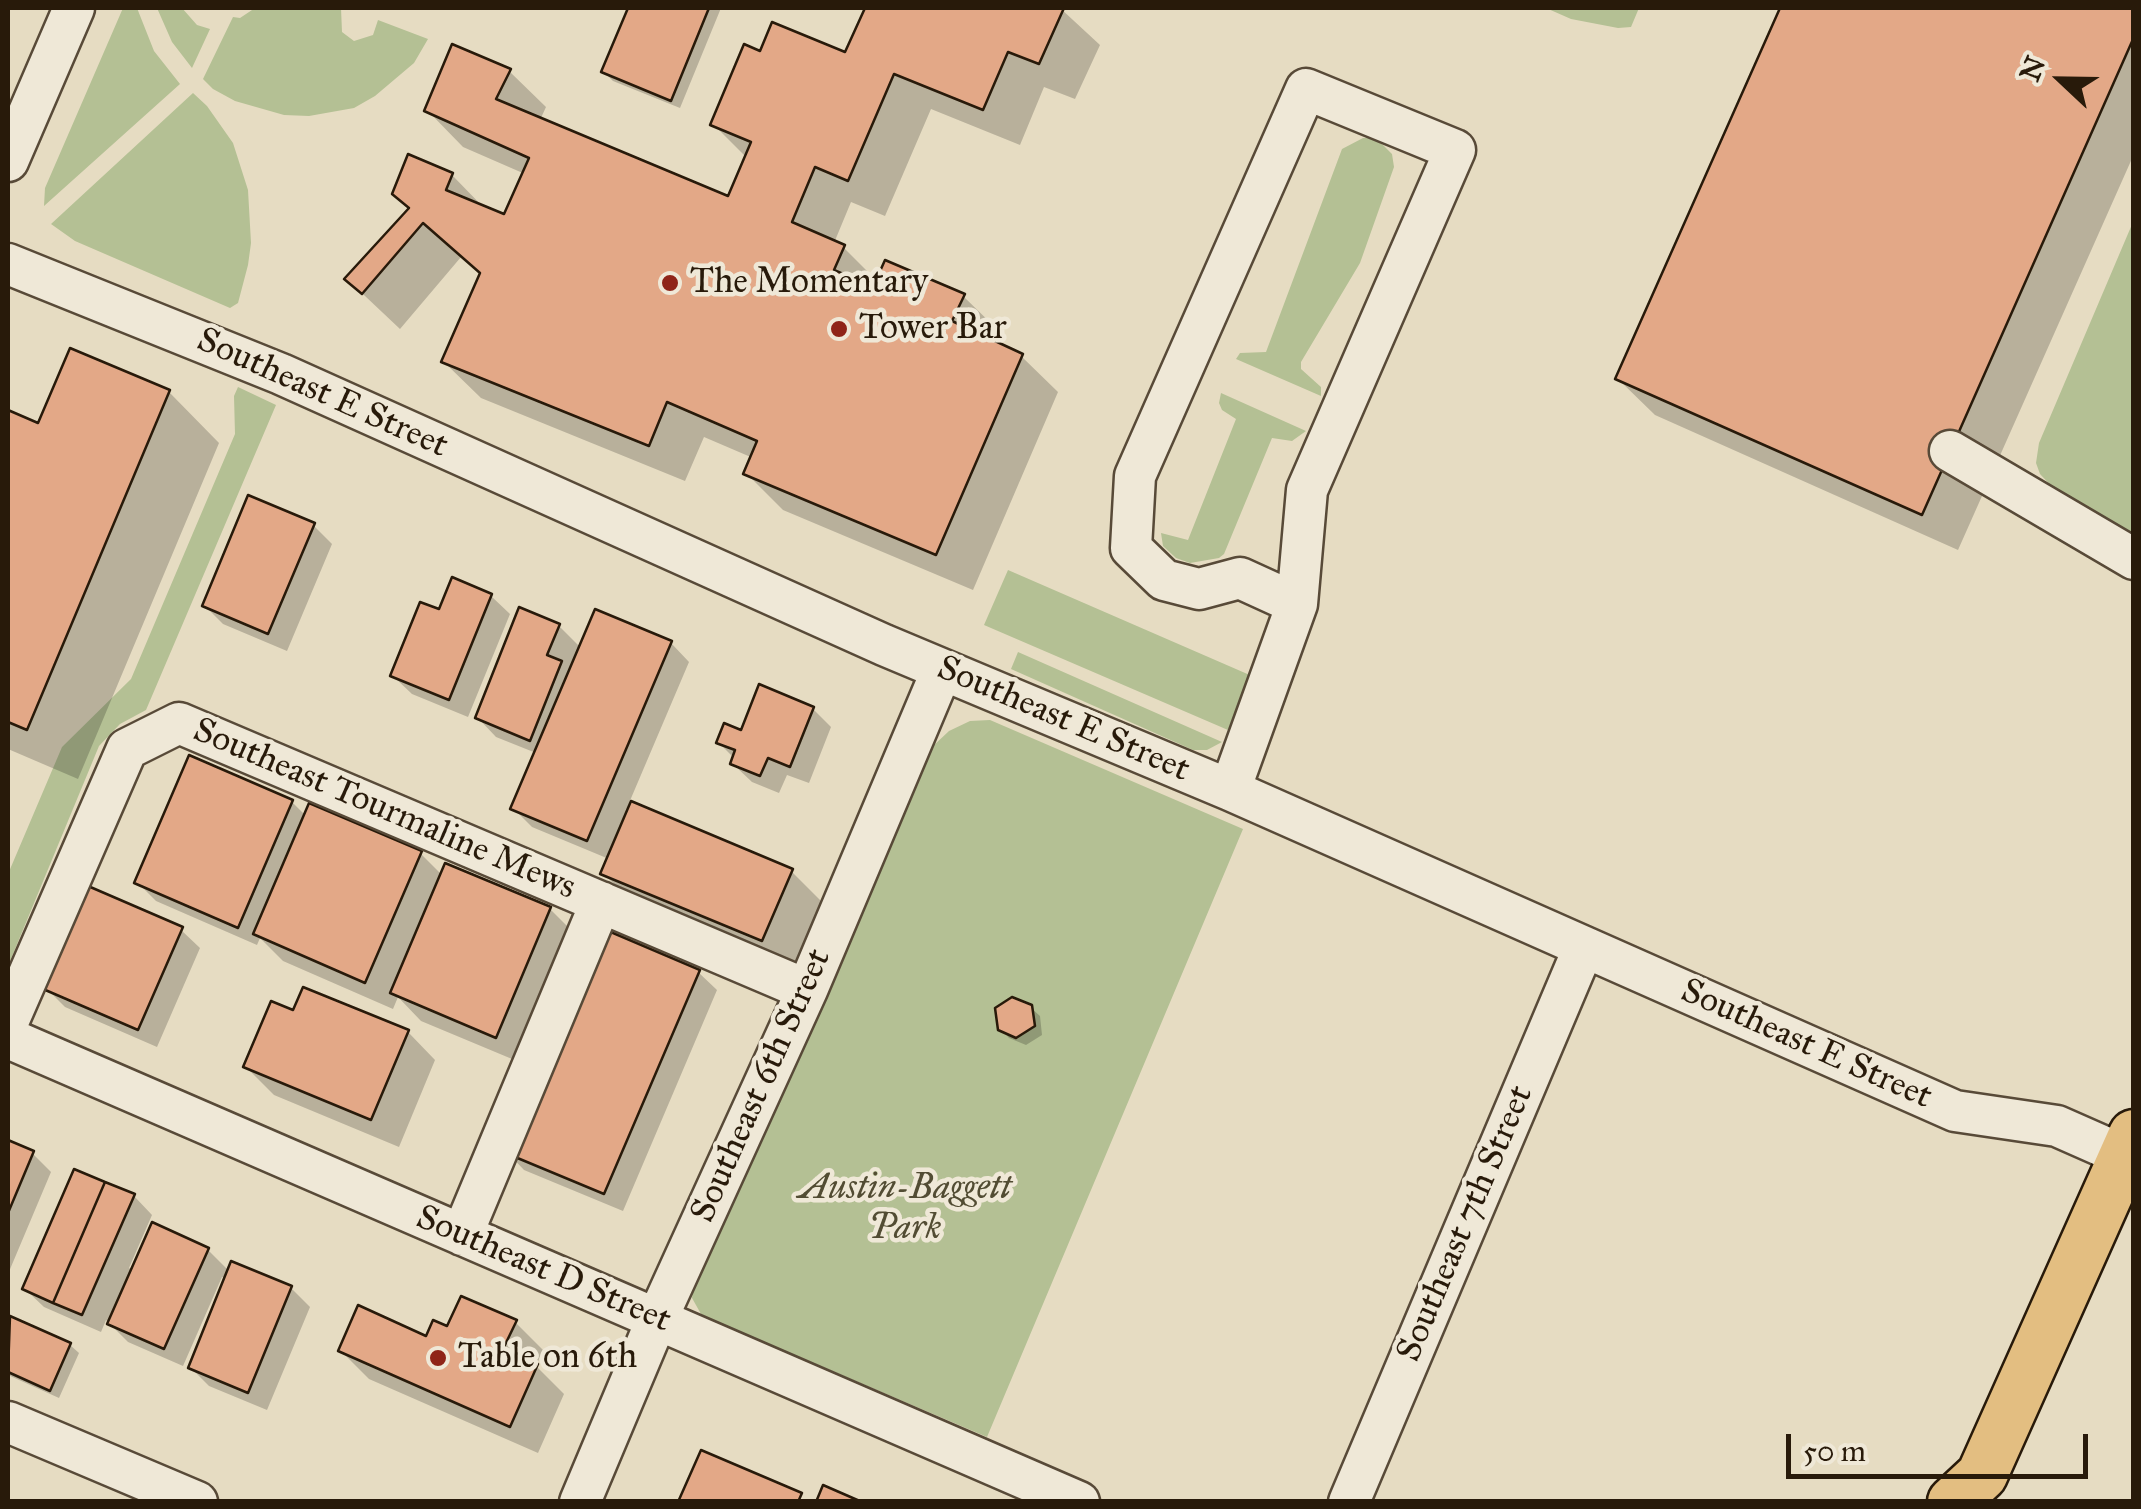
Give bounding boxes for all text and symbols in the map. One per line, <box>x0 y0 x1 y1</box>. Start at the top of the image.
north arrow <box>2011 30 2111 130</box>
text: N <box>2012 51 2053 86</box>
place label: The Momentary <box>690 262 928 304</box>
marker: The Momentary <box>659 272 681 294</box>
place label: Tower Bar <box>859 308 1007 350</box>
marker: Tower Bar <box>828 318 850 340</box>
street label: Southeast E Street <box>190 320 454 468</box>
street label: Southeast E Street <box>931 648 1195 792</box>
street label: Southeast Tourmaline Mews <box>186 710 582 910</box>
street label: Southeast 6th Street <box>683 943 841 1229</box>
street label: Southeast E Street <box>1674 971 1938 1119</box>
street label: Southeast 7th Street <box>1389 1080 1543 1368</box>
park label: Austin-Baggett Park <box>799 1168 1011 1250</box>
street label: Southeast D Street <box>409 1197 677 1343</box>
place label: Table on 6th <box>458 1337 637 1379</box>
marker: Table on 6th <box>427 1347 449 1369</box>
scale bar <box>1791 1414 2094 1476</box>
text: 50 m <box>1803 1433 1866 1469</box>

